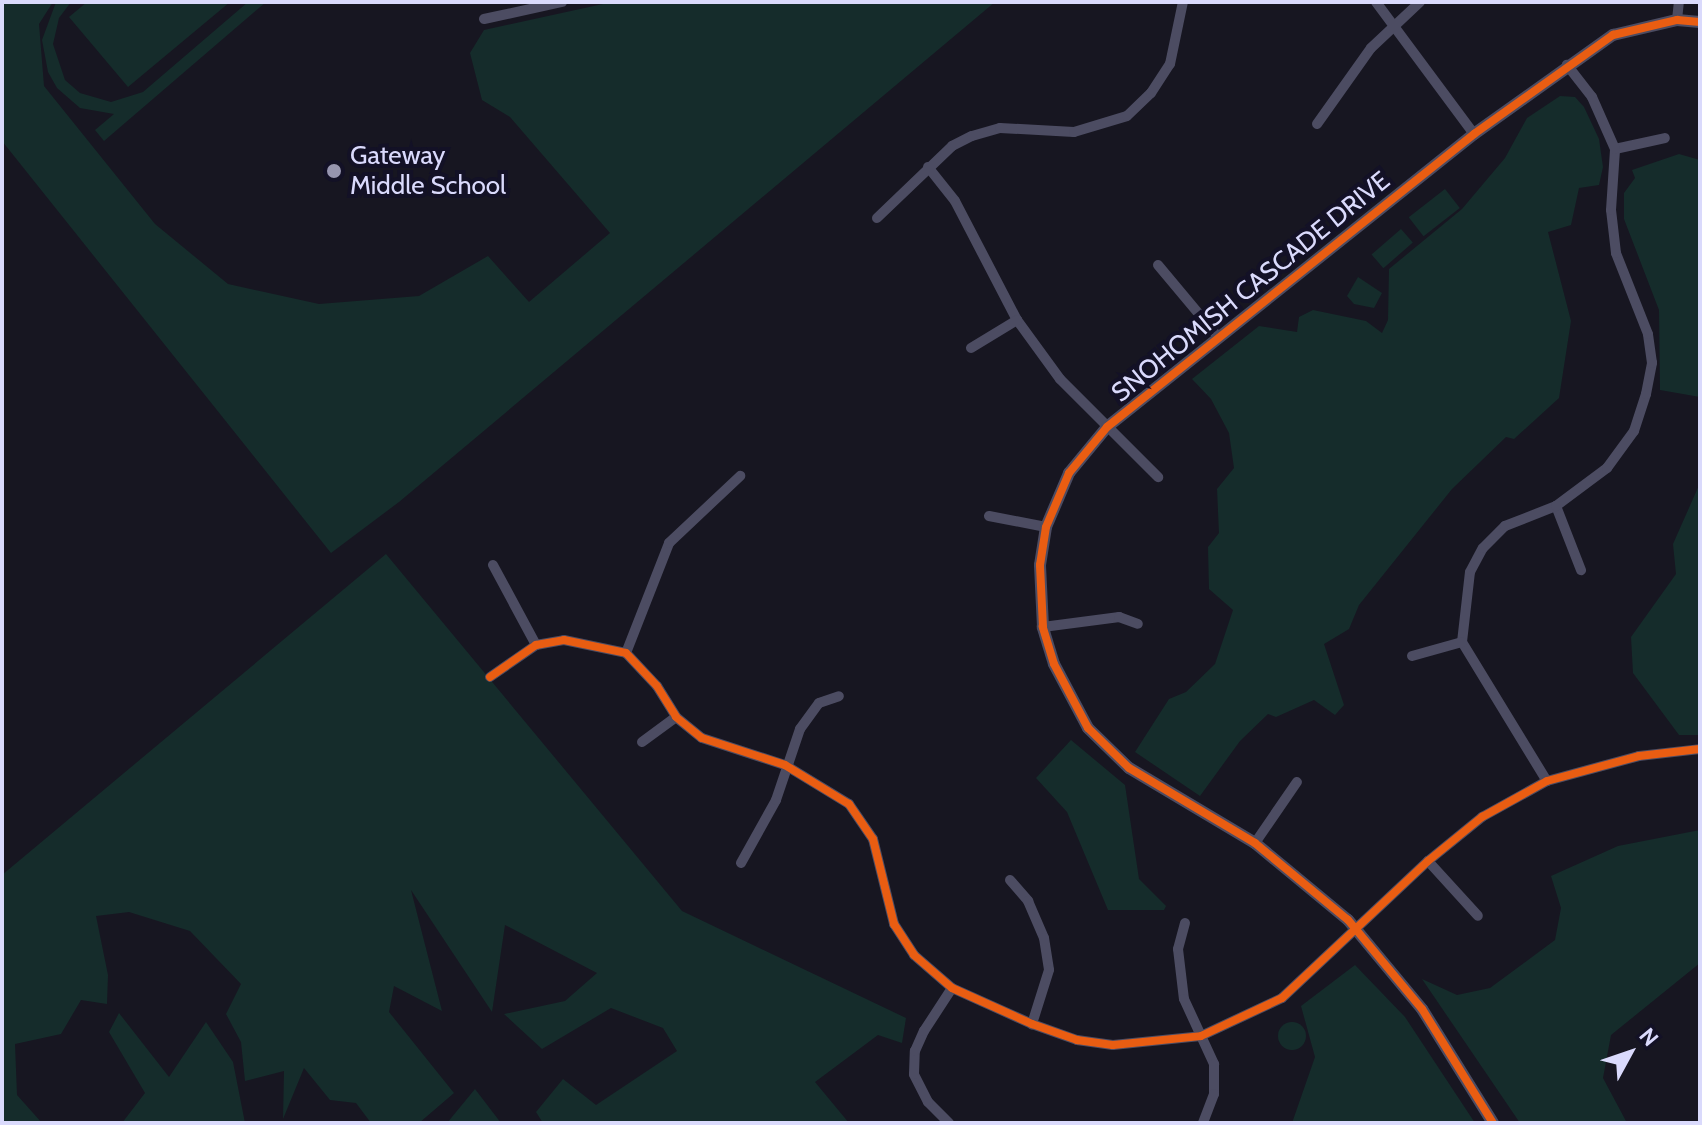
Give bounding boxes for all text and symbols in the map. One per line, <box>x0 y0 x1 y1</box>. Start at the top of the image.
place label: Gateway Middle School <box>350 140 506 202</box>
marker: Gateway Middle School <box>325 162 343 180</box>
street label: SNOHOMISH CASCADE DRIVE <box>1106 165 1396 409</box>
north arrow <box>1590 1013 1670 1093</box>
text: N <box>1633 1023 1664 1052</box>

